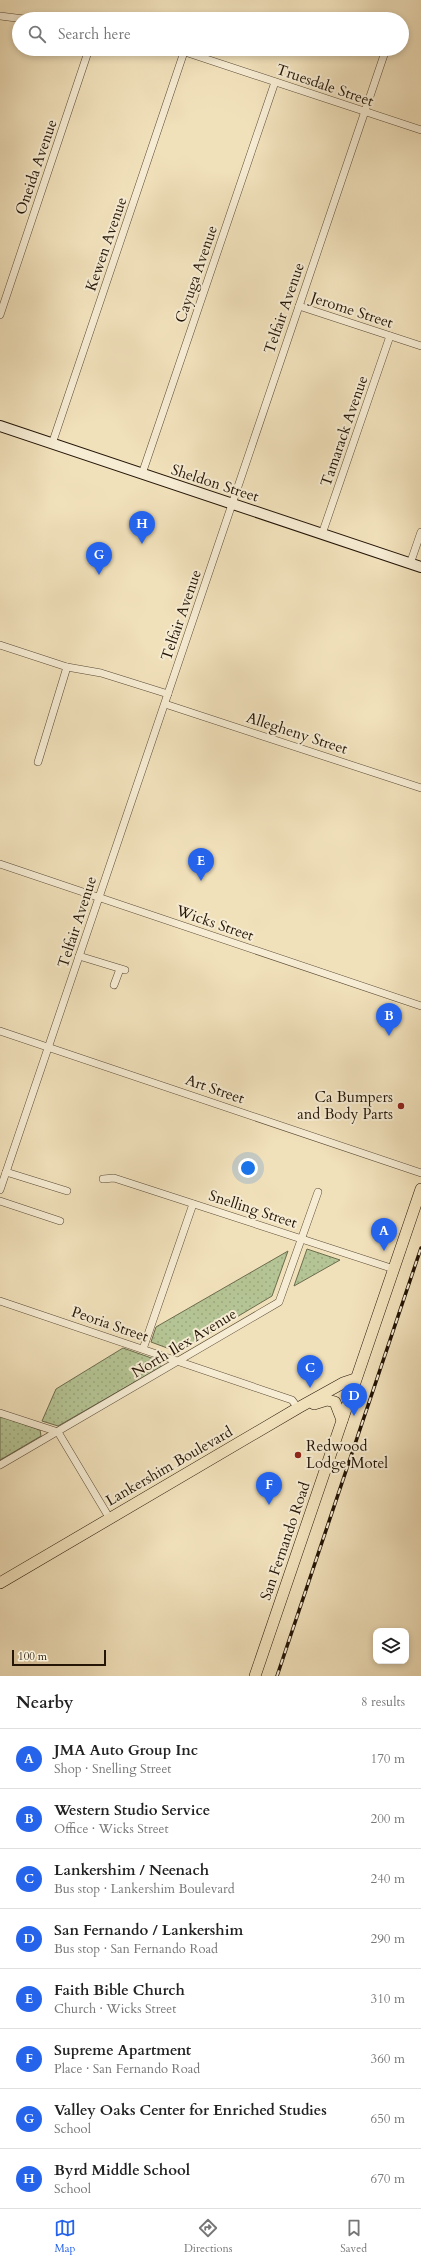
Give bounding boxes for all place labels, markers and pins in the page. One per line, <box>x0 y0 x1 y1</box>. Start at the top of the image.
pin: H <box>129 511 155 544</box>
pin: G <box>86 542 112 575</box>
pin: E <box>188 848 214 881</box>
pin: B <box>376 1003 402 1036</box>
place label: Ca Bumpers and Body Parts <box>297 1087 393 1124</box>
marker: Ca Bumpers and Body Parts <box>396 1101 406 1111</box>
pin: A <box>371 1218 397 1251</box>
pin: C <box>297 1355 323 1388</box>
pin: D <box>341 1383 367 1416</box>
place label: Redwood Lodge Motel <box>306 1436 388 1473</box>
marker: Redwood Lodge Motel <box>293 1450 303 1460</box>
pin: F <box>256 1472 282 1505</box>

